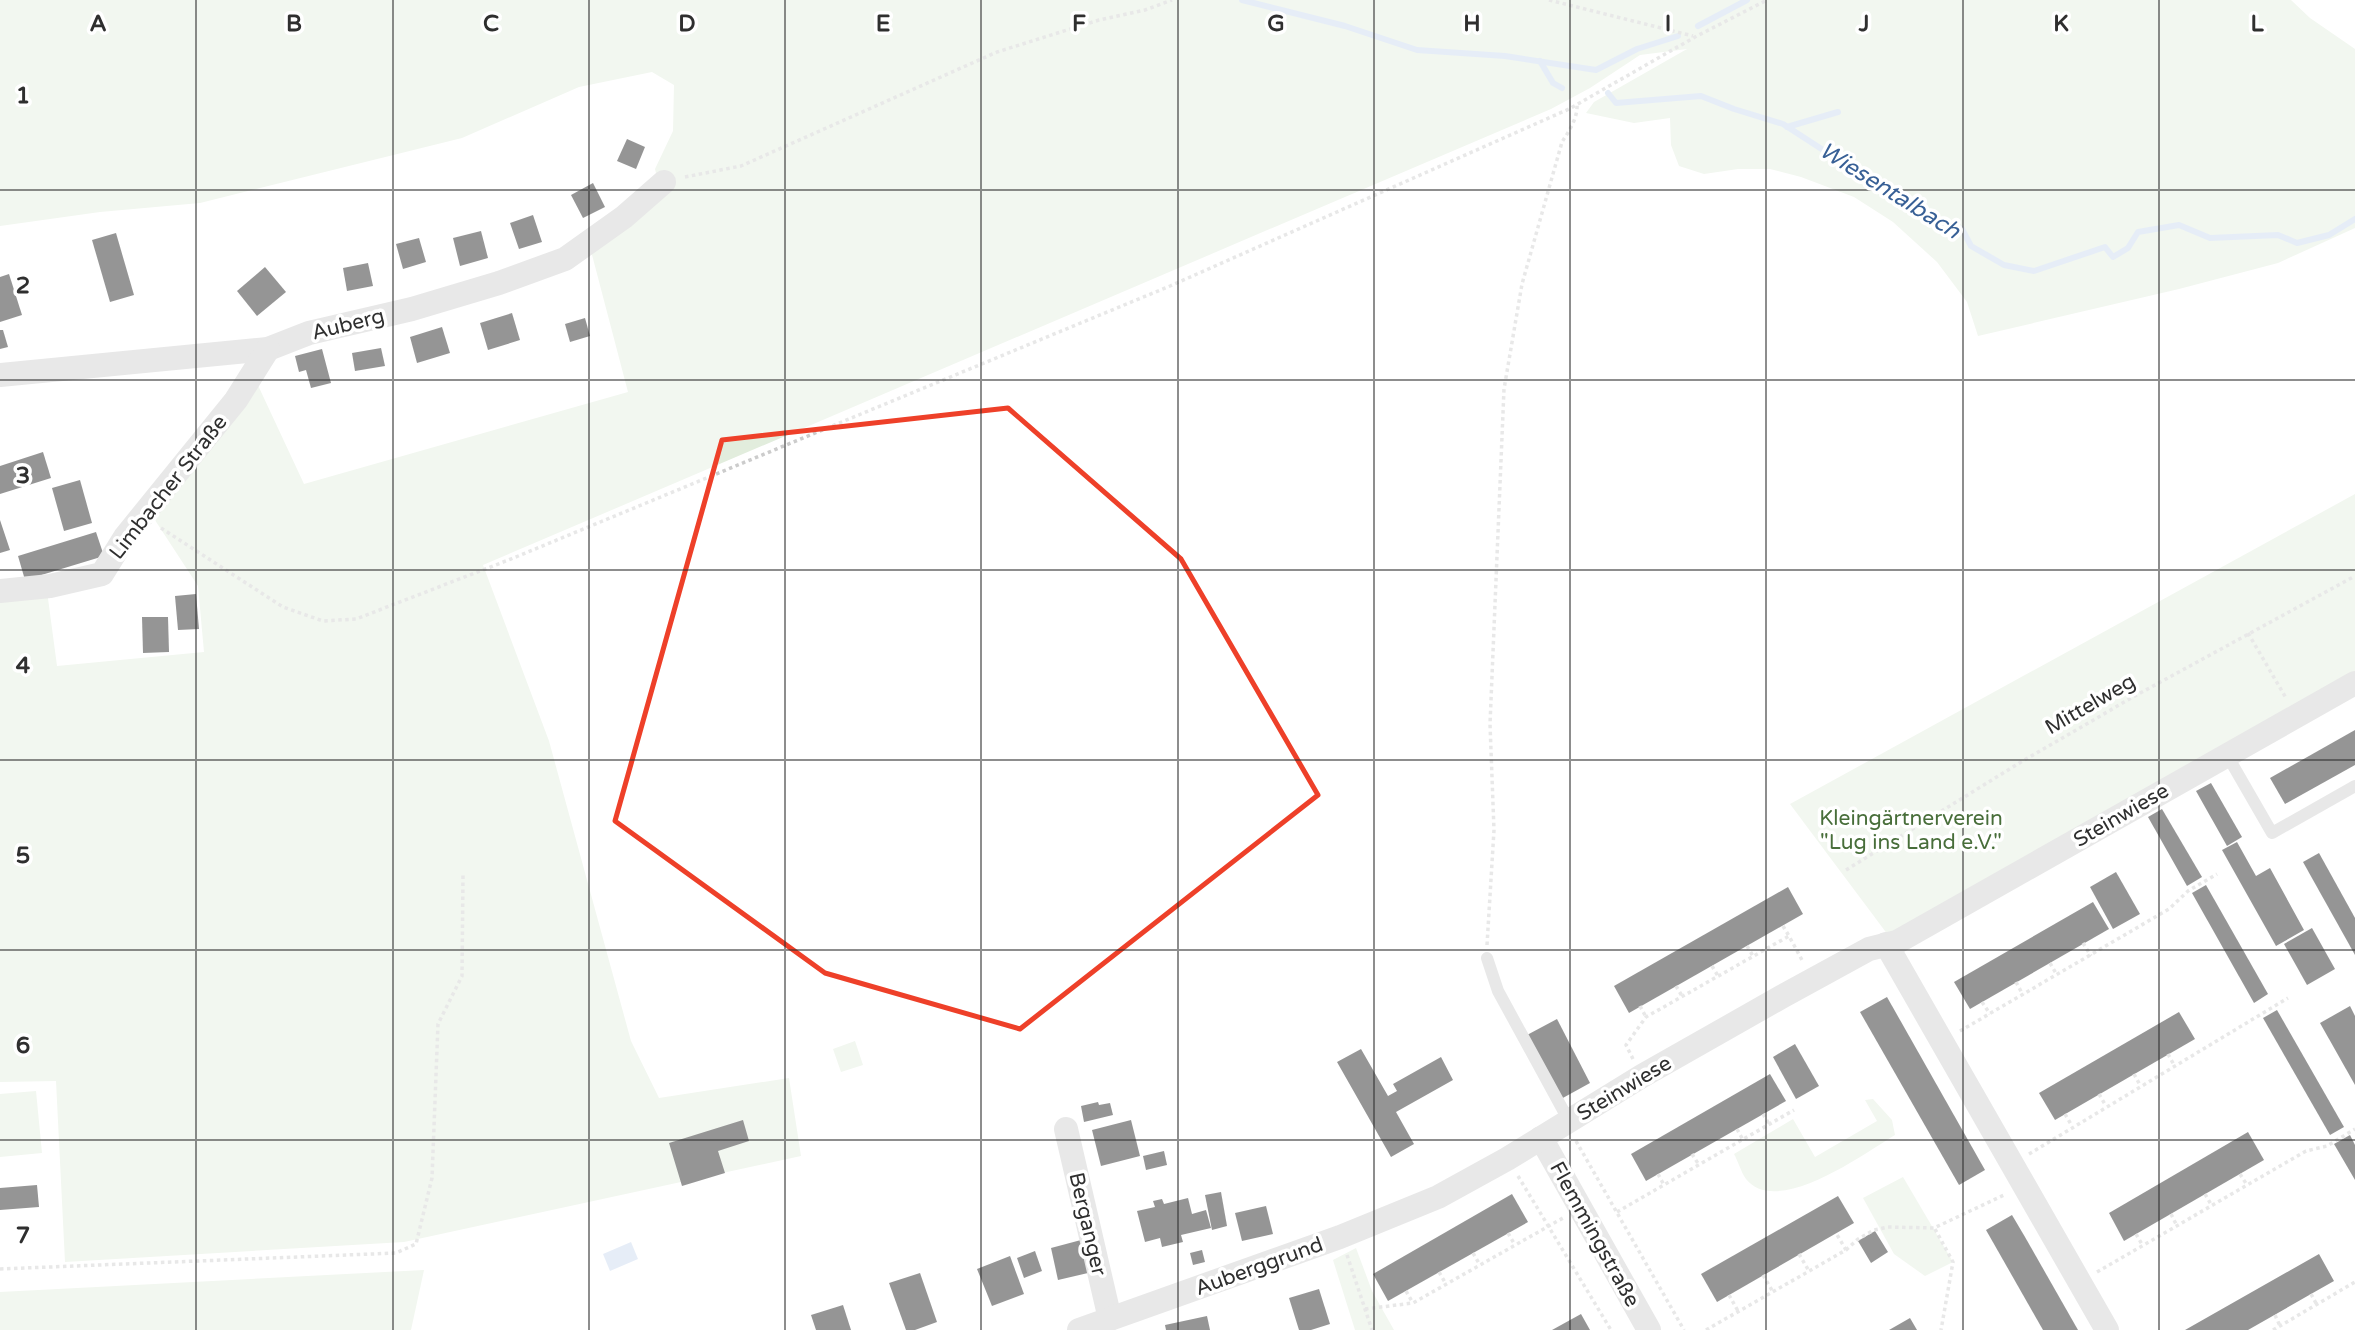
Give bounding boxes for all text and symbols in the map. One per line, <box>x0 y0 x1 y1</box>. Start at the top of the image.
text: A <box>89 10 107 38</box>
text: B <box>286 10 302 38</box>
text: C <box>483 10 499 38</box>
text: D <box>678 10 696 38</box>
text: E <box>876 10 890 38</box>
text: F <box>1072 10 1086 38</box>
text: G <box>1267 10 1285 38</box>
text: H <box>1463 10 1481 38</box>
text: I <box>1665 10 1671 38</box>
text: J <box>1858 10 1869 38</box>
text: K <box>2053 10 2069 38</box>
text: L <box>2250 10 2264 38</box>
text: 1 <box>16 82 30 110</box>
water label: Wiesentalbach <box>1814 136 1966 246</box>
text: 2 <box>16 272 30 300</box>
street label: Auberg <box>309 303 387 346</box>
street label: Limbacher Straße <box>104 410 232 564</box>
text: 3 <box>16 462 30 490</box>
text: 4 <box>16 652 31 680</box>
street label: Mittelweg <box>2041 669 2140 740</box>
street label: Steinwiese <box>2069 778 2173 853</box>
park label: Kleingärtnerverein "Lug ins Land e.V." <box>1819 806 2003 855</box>
text: 5 <box>16 842 30 870</box>
text: 6 <box>16 1032 30 1060</box>
street label: Steinwiese <box>1572 1050 1676 1126</box>
street label: Flemmingstraße <box>1544 1157 1645 1311</box>
street label: Berganger <box>1064 1170 1112 1278</box>
text: 7 <box>16 1222 30 1250</box>
street label: Auberggrund <box>1192 1232 1327 1301</box>

